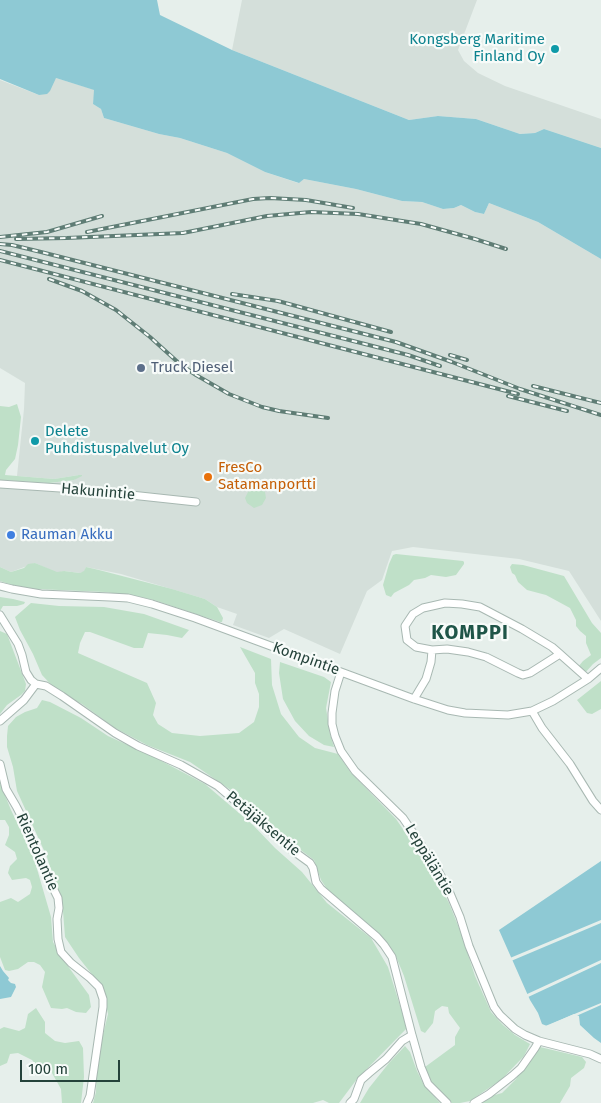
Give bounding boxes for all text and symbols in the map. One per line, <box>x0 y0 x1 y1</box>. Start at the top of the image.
place label: Kongsberg Maritime Finland Oy <box>409 31 545 66</box>
marker: Kongsberg Maritime Finland Oy <box>549 43 561 55</box>
place label: Truck Diesel <box>151 359 233 377</box>
marker: Truck Diesel <box>135 362 147 374</box>
place label: Delete Puhdistuspalvelut Oy <box>45 423 189 458</box>
marker: Delete Puhdistuspalvelut Oy <box>29 435 41 447</box>
place label: FresCo Satamanportti <box>218 459 316 494</box>
marker: FresCo Satamanportti <box>202 471 214 483</box>
street label: Hakunintie <box>60 480 136 504</box>
place label: Rauman Akku <box>21 526 113 544</box>
marker: Rauman Akku <box>5 529 17 541</box>
district label: KOMPPI <box>430 621 510 645</box>
street label: Kompintie <box>270 639 342 679</box>
street label: Petäjäksentie <box>222 788 304 860</box>
street label: Rientolantie <box>12 810 62 894</box>
street label: Leppäläntie <box>401 821 457 899</box>
scale bar <box>22 1050 122 1082</box>
text: 100 m <box>28 1060 68 1078</box>

